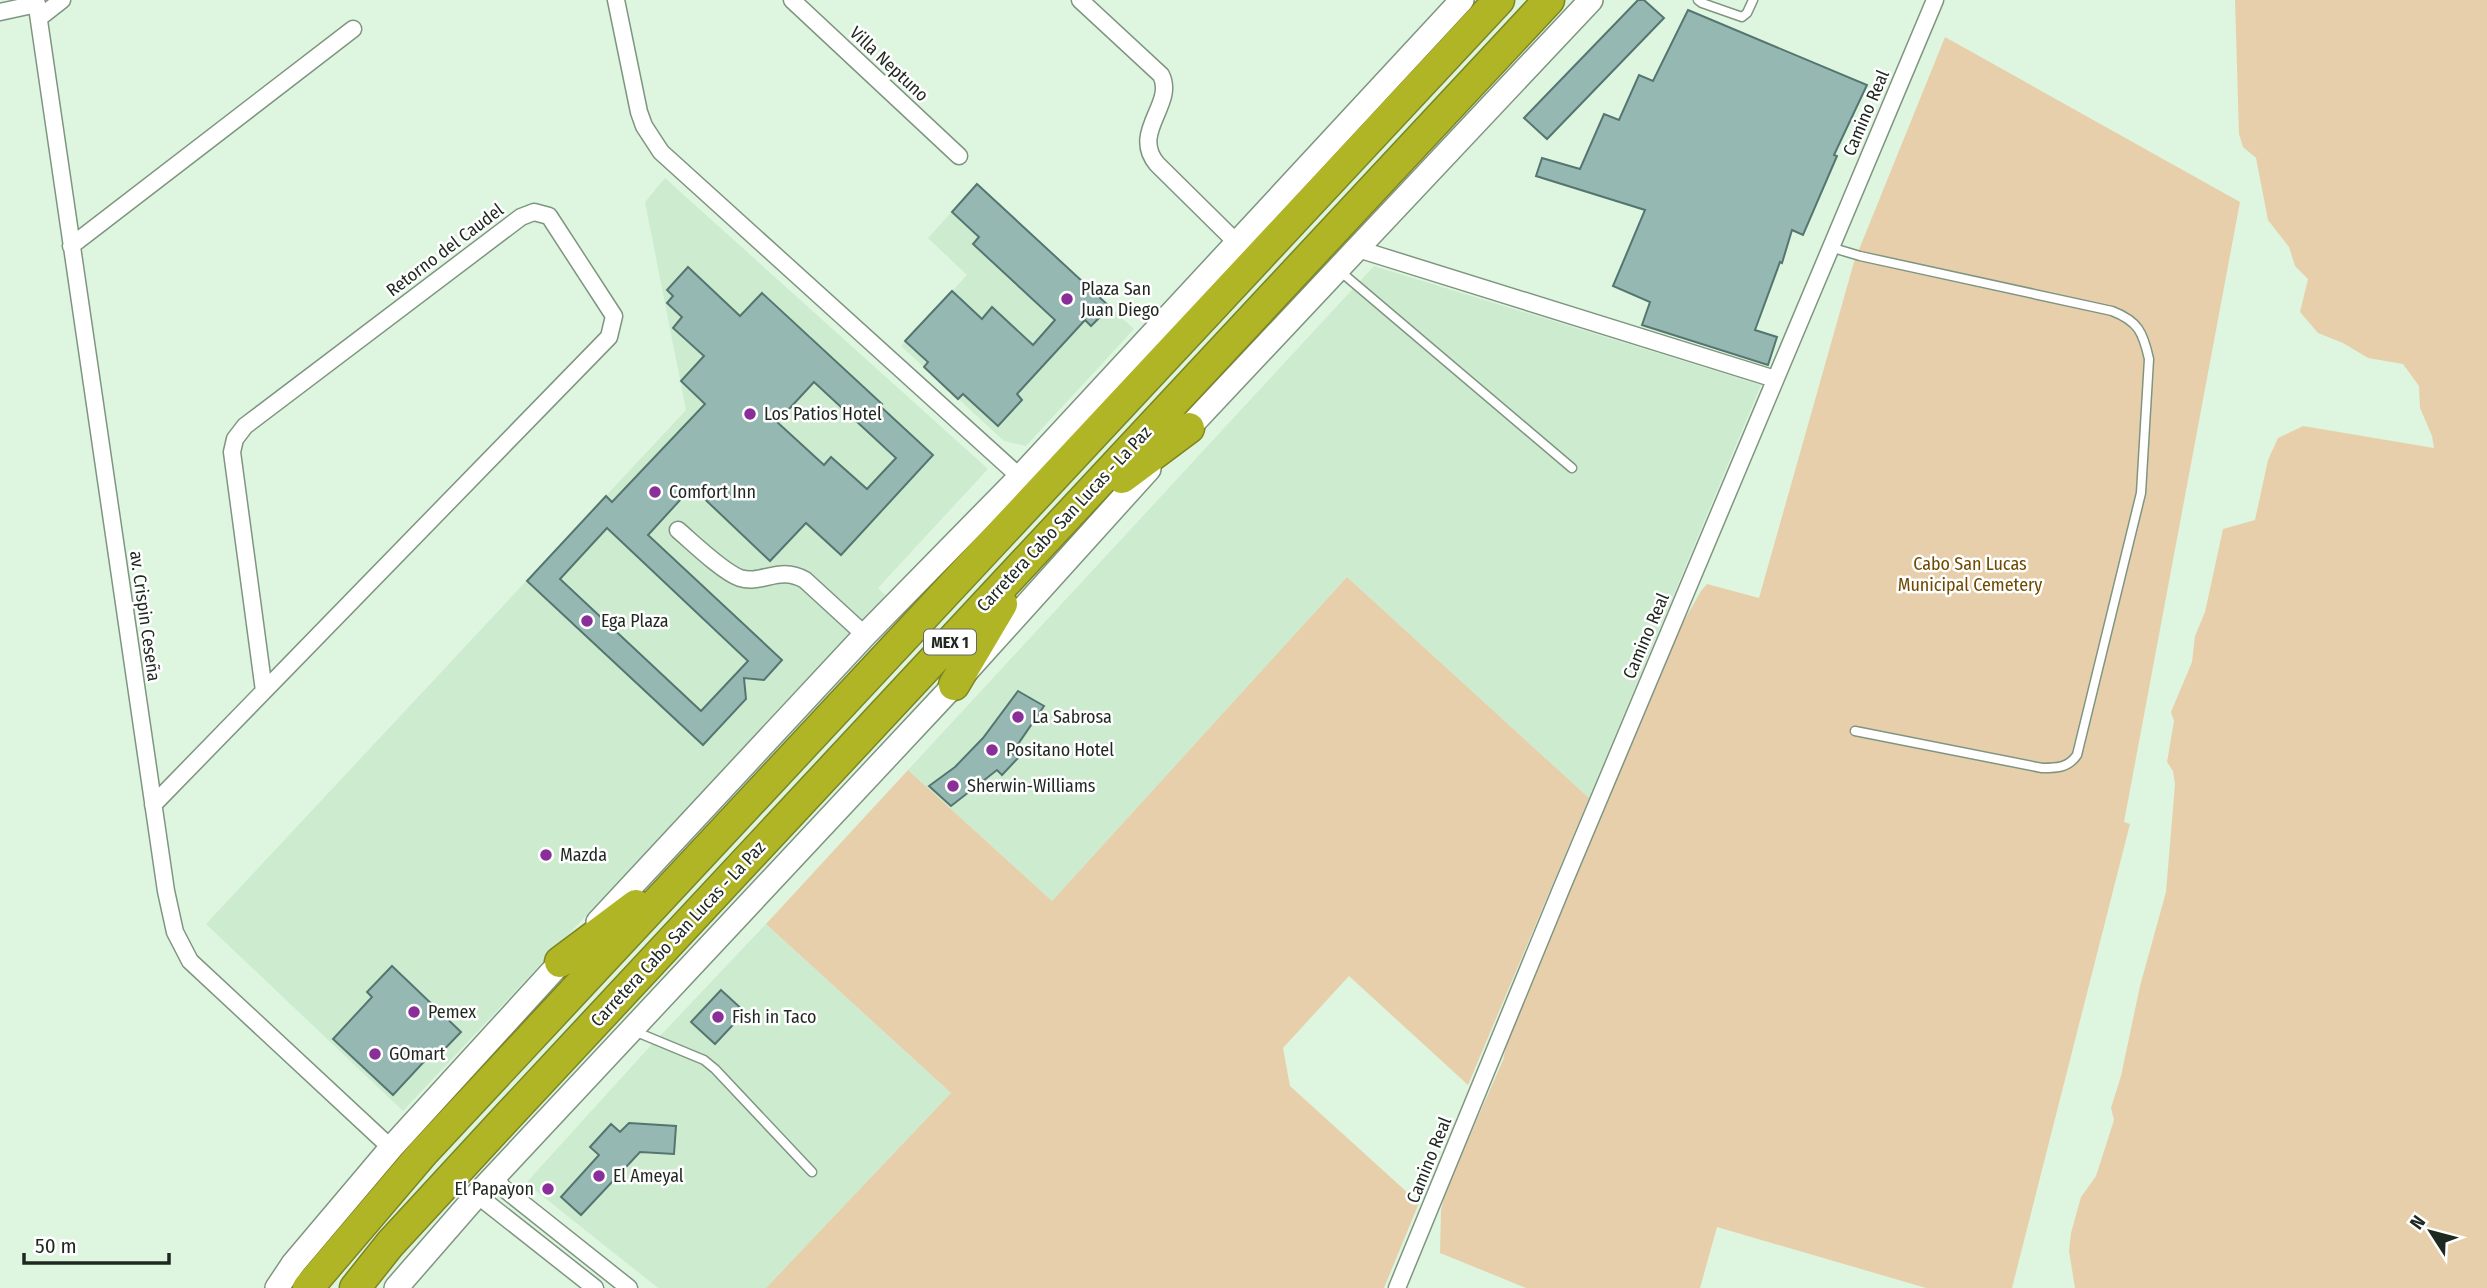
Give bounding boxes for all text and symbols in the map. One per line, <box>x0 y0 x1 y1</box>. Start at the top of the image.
street label: Villa Neptuno <box>845 22 933 106</box>
street label: Camino Real <box>1838 67 1894 159</box>
street label: Retorno del Caudel <box>382 199 508 301</box>
place label: Plaza San Juan Diego <box>1081 278 1159 321</box>
marker: Plaza San Juan Diego <box>1059 291 1075 307</box>
place label: Los Patios Hotel <box>764 403 882 425</box>
marker: Los Patios Hotel <box>742 406 758 422</box>
street label: Carretera Cabo San Lucas - La Paz <box>972 422 1156 616</box>
place label: Comfort Inn <box>669 481 756 503</box>
marker: Comfort Inn <box>647 484 663 500</box>
street label: av. Crispin Ceseña <box>125 549 165 683</box>
park label: Cabo San Lucas Municipal Cemetery <box>1898 553 2042 596</box>
street label: Camino Real <box>1618 590 1674 682</box>
place label: Ega Plaza <box>601 610 669 632</box>
marker: Ega Plaza <box>579 613 595 629</box>
road number: MEX 1 <box>924 629 976 654</box>
place label: La Sabrosa <box>1032 706 1112 728</box>
marker: La Sabrosa <box>1010 709 1026 725</box>
place label: Positano Hotel <box>1006 739 1114 761</box>
marker: Positano Hotel <box>984 742 1000 758</box>
place label: Sherwin-Williams <box>967 775 1096 797</box>
marker: Sherwin-Williams <box>945 778 961 794</box>
street label: Carretera Cabo San Lucas - La Paz <box>586 837 770 1031</box>
place label: Mazda <box>560 844 607 866</box>
marker: Mazda <box>538 847 554 863</box>
place label: Pemex <box>428 1001 476 1023</box>
marker: Pemex <box>406 1004 422 1020</box>
place label: Fish in Taco <box>732 1006 817 1028</box>
marker: Fish in Taco <box>710 1009 726 1025</box>
place label: GOmart <box>389 1043 446 1065</box>
marker: GOmart <box>367 1046 383 1062</box>
street label: Camino Real <box>1402 1113 1456 1206</box>
place label: El Ameyal <box>613 1165 684 1187</box>
marker: El Ameyal <box>591 1168 607 1184</box>
place label: El Papayon <box>455 1178 534 1200</box>
marker: El Papayon <box>540 1181 556 1197</box>
north arrow <box>2396 1197 2466 1267</box>
text: N <box>2405 1211 2430 1234</box>
scale bar <box>24 1222 170 1266</box>
text: 50 m <box>35 1233 77 1259</box>

